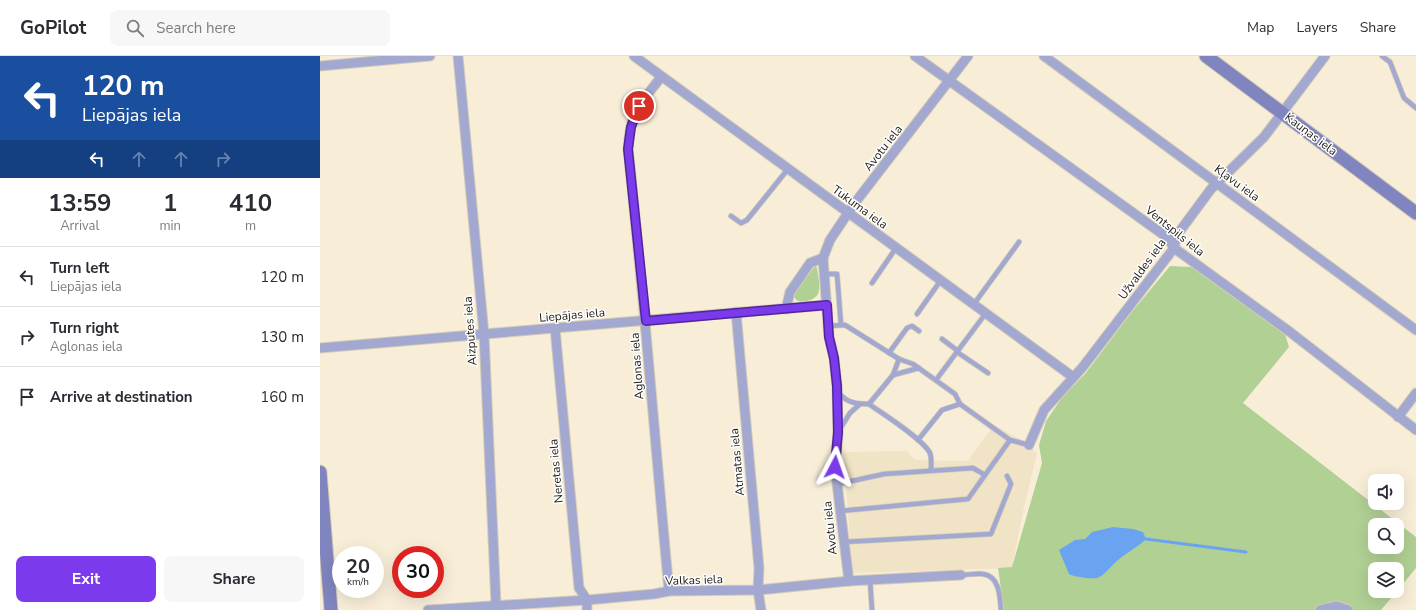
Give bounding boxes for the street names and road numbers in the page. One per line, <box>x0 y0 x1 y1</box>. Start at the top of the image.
street label: Kauņas iela <box>1282 109 1340 159</box>
street label: Avotu iela <box>860 122 906 174</box>
street label: Kļavu iela <box>1211 161 1263 205</box>
street label: Tukuma iela <box>829 182 891 232</box>
street label: Ventspils iela <box>1141 202 1208 260</box>
street label: Užvaldes iela <box>1115 235 1169 303</box>
street label: Aizputes iela <box>460 296 480 366</box>
street label: Liepājas iela <box>538 304 606 326</box>
street label: Aglonas iela <box>627 332 647 400</box>
street label: Atmatas iela <box>726 427 748 497</box>
street label: Neretas iela <box>545 438 567 504</box>
street label: Avotu iela <box>819 500 841 556</box>
street label: Valkas iela <box>664 571 723 589</box>

